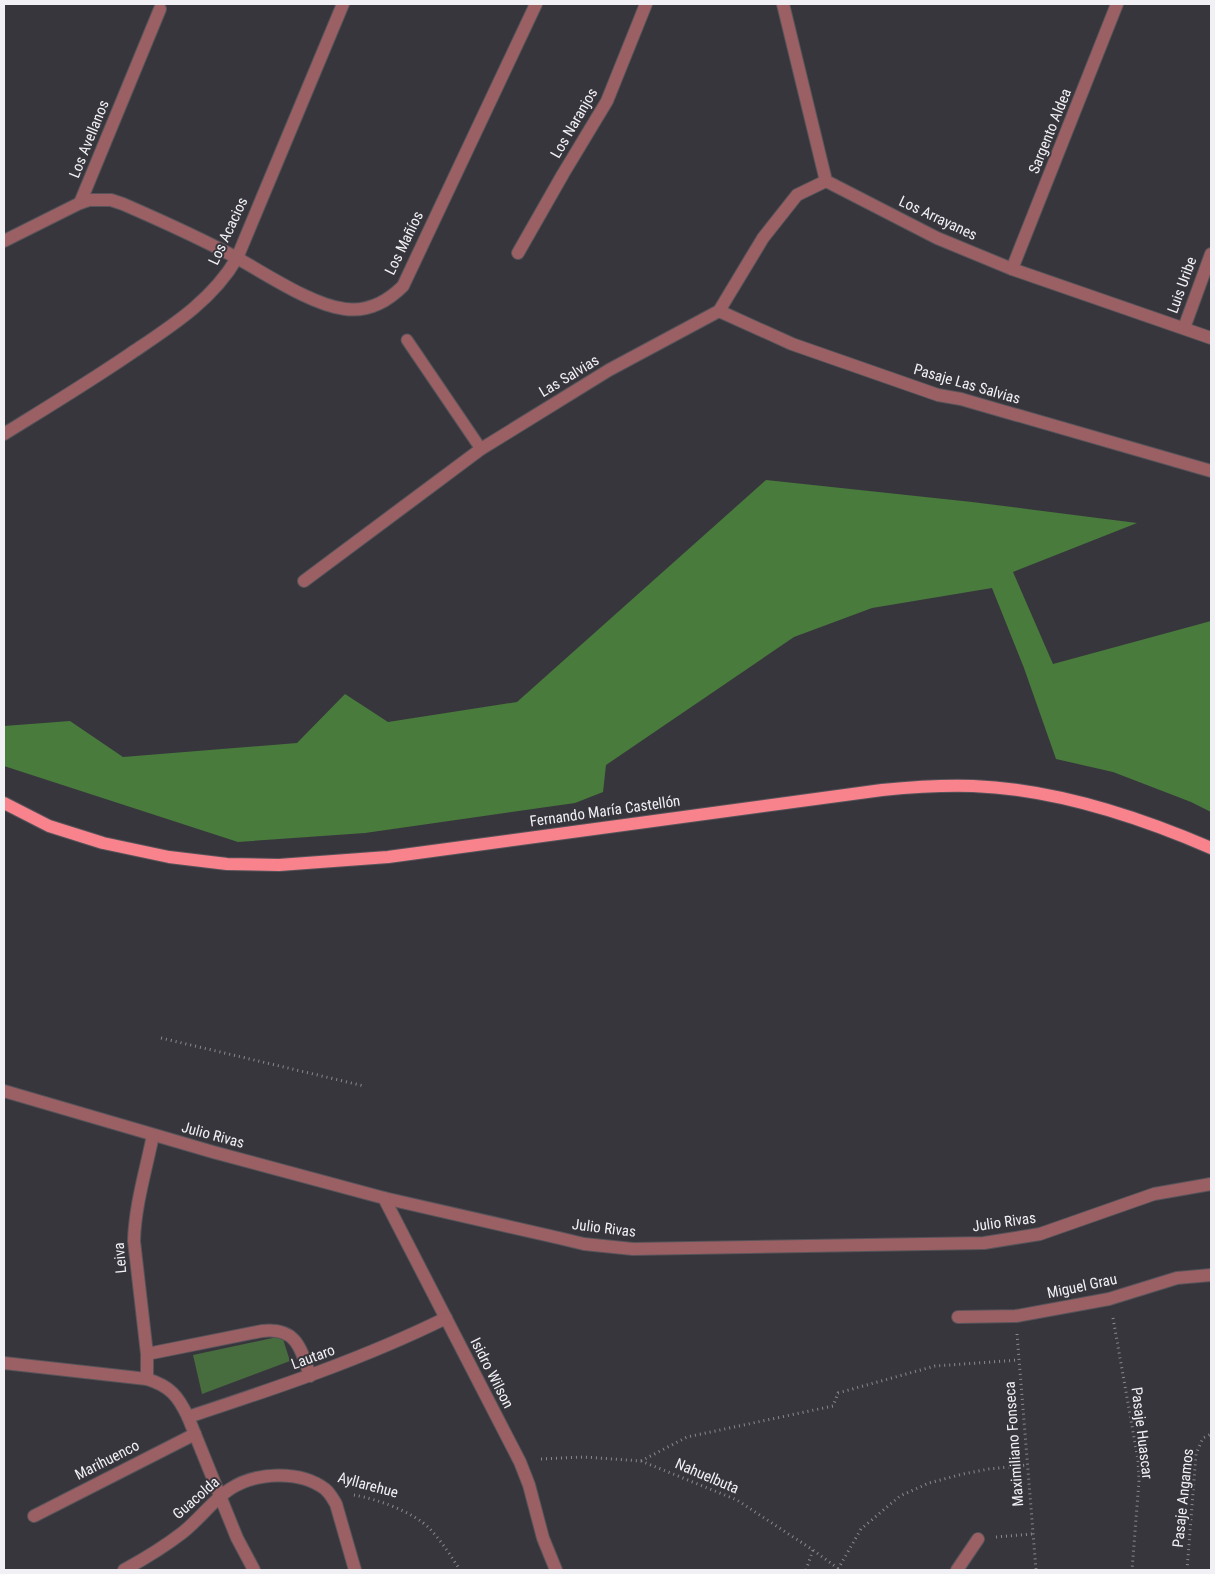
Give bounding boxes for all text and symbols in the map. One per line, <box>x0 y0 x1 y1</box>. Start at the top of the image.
street label: Los Naranjos <box>547 85 601 161</box>
street label: Sargento Aldea <box>1025 86 1075 176</box>
street label: Los Avellanos <box>65 97 113 181</box>
street label: Los Arrayanes <box>896 192 980 244</box>
street label: Los Acacios <box>205 194 252 268</box>
street label: Los Mañíos <box>381 208 427 278</box>
street label: Luis Uribe <box>1164 254 1200 316</box>
street label: Las Salvias <box>536 351 602 401</box>
street label: Pasaje Las Salvias <box>912 360 1023 408</box>
street label: Fernando María Castellón <box>529 792 681 830</box>
street label: Julio Rivas <box>180 1118 246 1152</box>
street label: Julio Rivas <box>971 1209 1037 1235</box>
street label: Julio Rivas <box>571 1215 637 1241</box>
street label: Leiva <box>110 1242 130 1274</box>
street label: Miguel Grau <box>1045 1270 1119 1302</box>
street label: Isidro Wilson <box>467 1335 517 1411</box>
street label: Lautaro <box>289 1341 337 1373</box>
street label: Maximiliano Fonseca <box>1001 1381 1027 1507</box>
street label: Pasaje Huascar <box>1127 1386 1157 1480</box>
street label: Marihuenco <box>72 1436 142 1484</box>
street label: Pasaje Angamos <box>1169 1447 1197 1548</box>
street label: Nahuelbuta <box>672 1454 742 1498</box>
street label: Ayllarehue <box>336 1468 400 1502</box>
street label: Guacolda <box>169 1473 223 1523</box>

